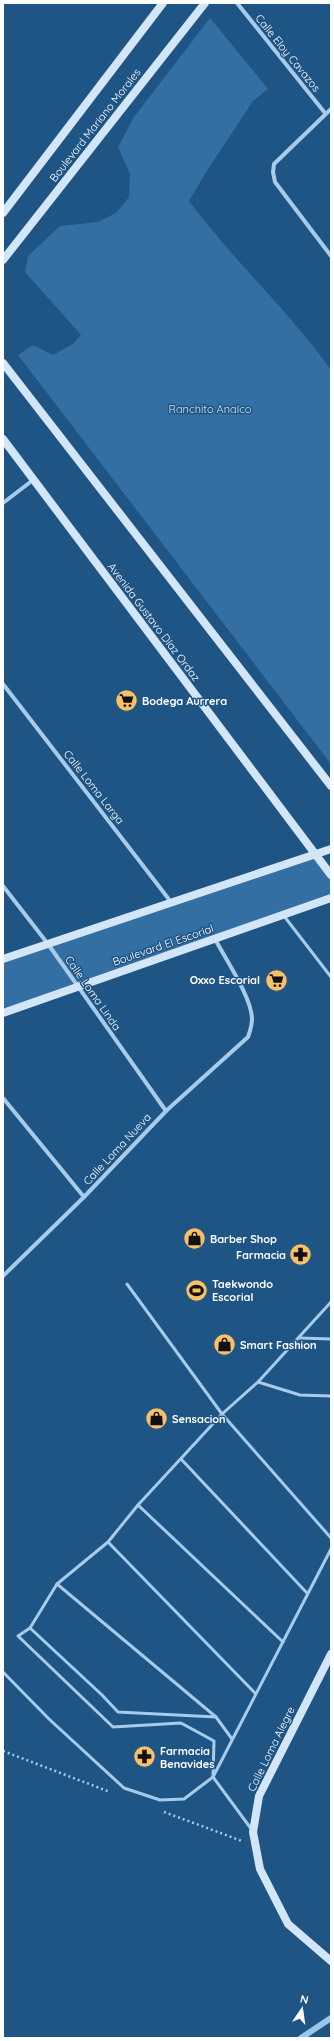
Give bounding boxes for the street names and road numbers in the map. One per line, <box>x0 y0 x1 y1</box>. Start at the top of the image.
street label: Calle Eloy Cavazos <box>252 11 324 95</box>
street label: Boulevard Mariano Morales <box>46 65 144 185</box>
street label: Avenida Gustavo Díaz Ordaz <box>105 560 203 684</box>
street label: Calle Loma Larga <box>61 747 127 827</box>
street label: Boulevard El Escorial <box>111 921 215 969</box>
street label: Calle Loma Linda <box>62 953 124 1033</box>
street label: Calle Loma Nueva <box>80 1110 154 1188</box>
street label: Calle Loma Alegre <box>244 1704 298 1794</box>

